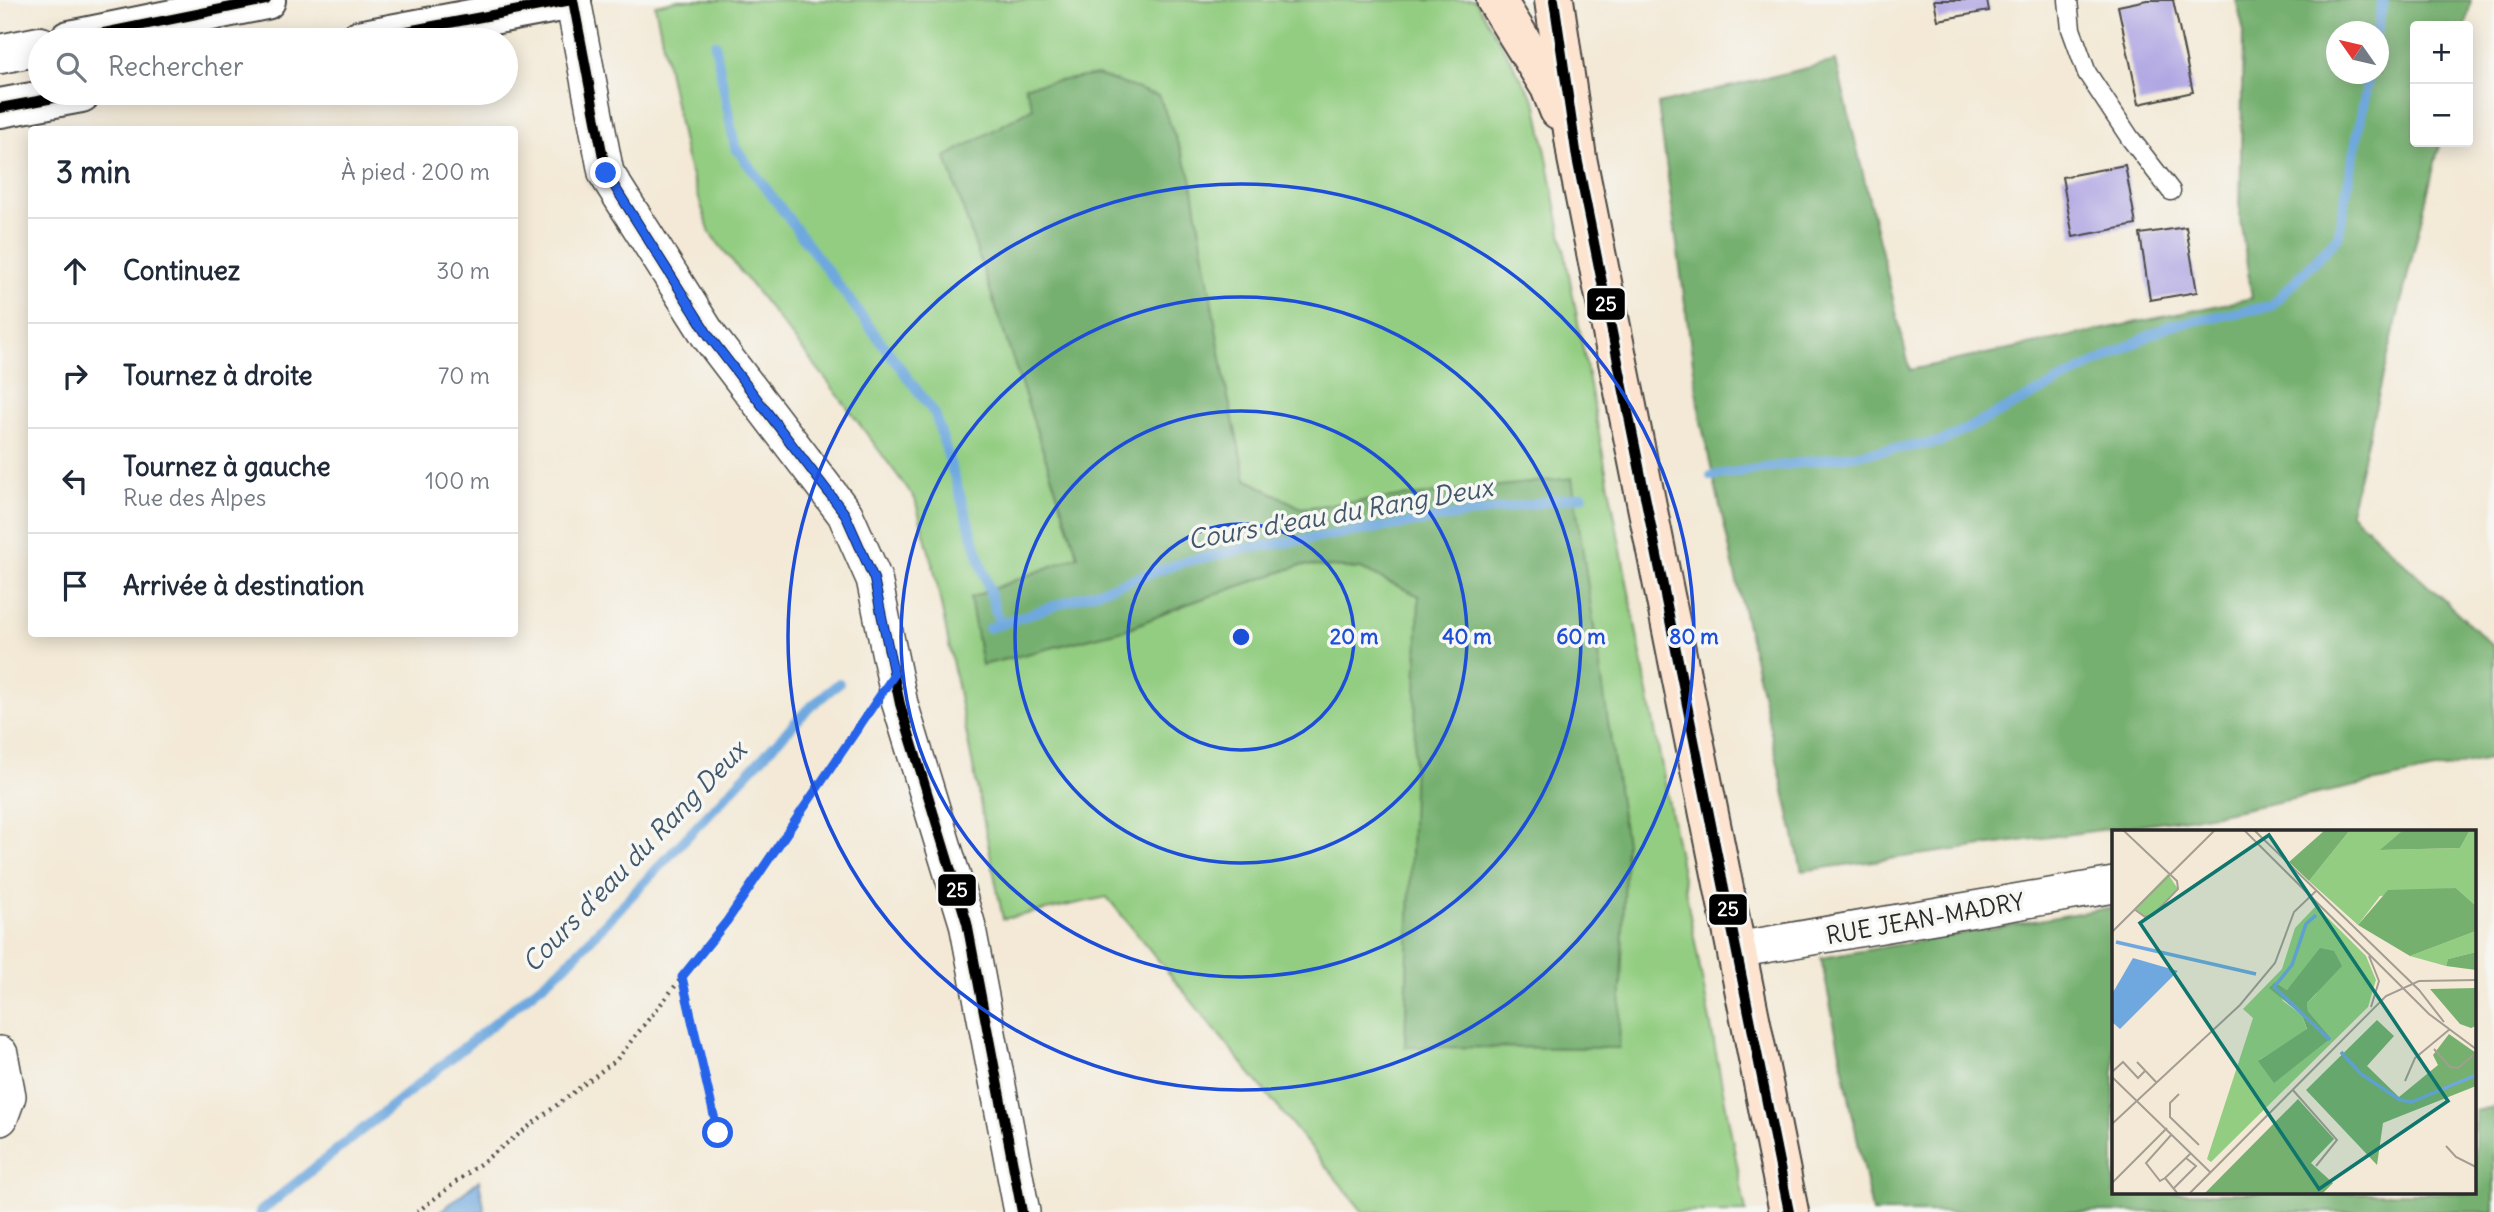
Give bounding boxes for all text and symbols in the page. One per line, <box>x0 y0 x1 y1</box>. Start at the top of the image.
north arrow <box>2326 21 2389 84</box>
map controls <box>2410 21 2473 147</box>
button: + <box>2410 21 2473 84</box>
search box <box>28 28 518 105</box>
icon: search <box>52 48 90 86</box>
text: Rechercher <box>108 50 244 83</box>
button: − <box>2410 84 2473 147</box>
text: 3 min <box>56 153 131 191</box>
text: À pied · 200 m <box>341 157 490 186</box>
route end <box>590 157 621 188</box>
icon: ahead <box>56 252 94 290</box>
text: Continuez <box>123 254 240 287</box>
text: 30 m <box>436 256 490 285</box>
line badge: 25 <box>1586 287 1626 321</box>
text: 25 <box>1595 292 1617 316</box>
icon: right <box>56 357 94 395</box>
text: Tournez à droite <box>123 359 313 392</box>
text: 70 m <box>438 361 490 390</box>
text: Tournez à gauche <box>123 450 331 483</box>
icon: left <box>56 462 94 500</box>
text: 100 m <box>425 466 490 495</box>
water label: Cours d'eau du Rang Deux <box>1185 470 1497 556</box>
text: Rue des Alpes <box>123 483 266 512</box>
icon: arrive <box>56 567 94 605</box>
text: Arrivée à destination <box>123 569 364 602</box>
text: 20 m <box>1330 623 1379 650</box>
text: 40 m <box>1442 623 1492 650</box>
text: 60 m <box>1556 623 1606 650</box>
text: 80 m <box>1669 623 1719 650</box>
centre of rings <box>1229 625 1253 649</box>
water label: Cours d'eau du Rang Deux <box>515 732 755 979</box>
inset map <box>2112 830 2476 1194</box>
line badge: 25 <box>937 873 977 907</box>
text: 25 <box>946 878 968 902</box>
street label: RUE JEAN-MADRY <box>1824 886 2026 950</box>
line badge: 25 <box>1708 893 1748 926</box>
text: 25 <box>1717 897 1739 921</box>
route start <box>702 1117 733 1148</box>

